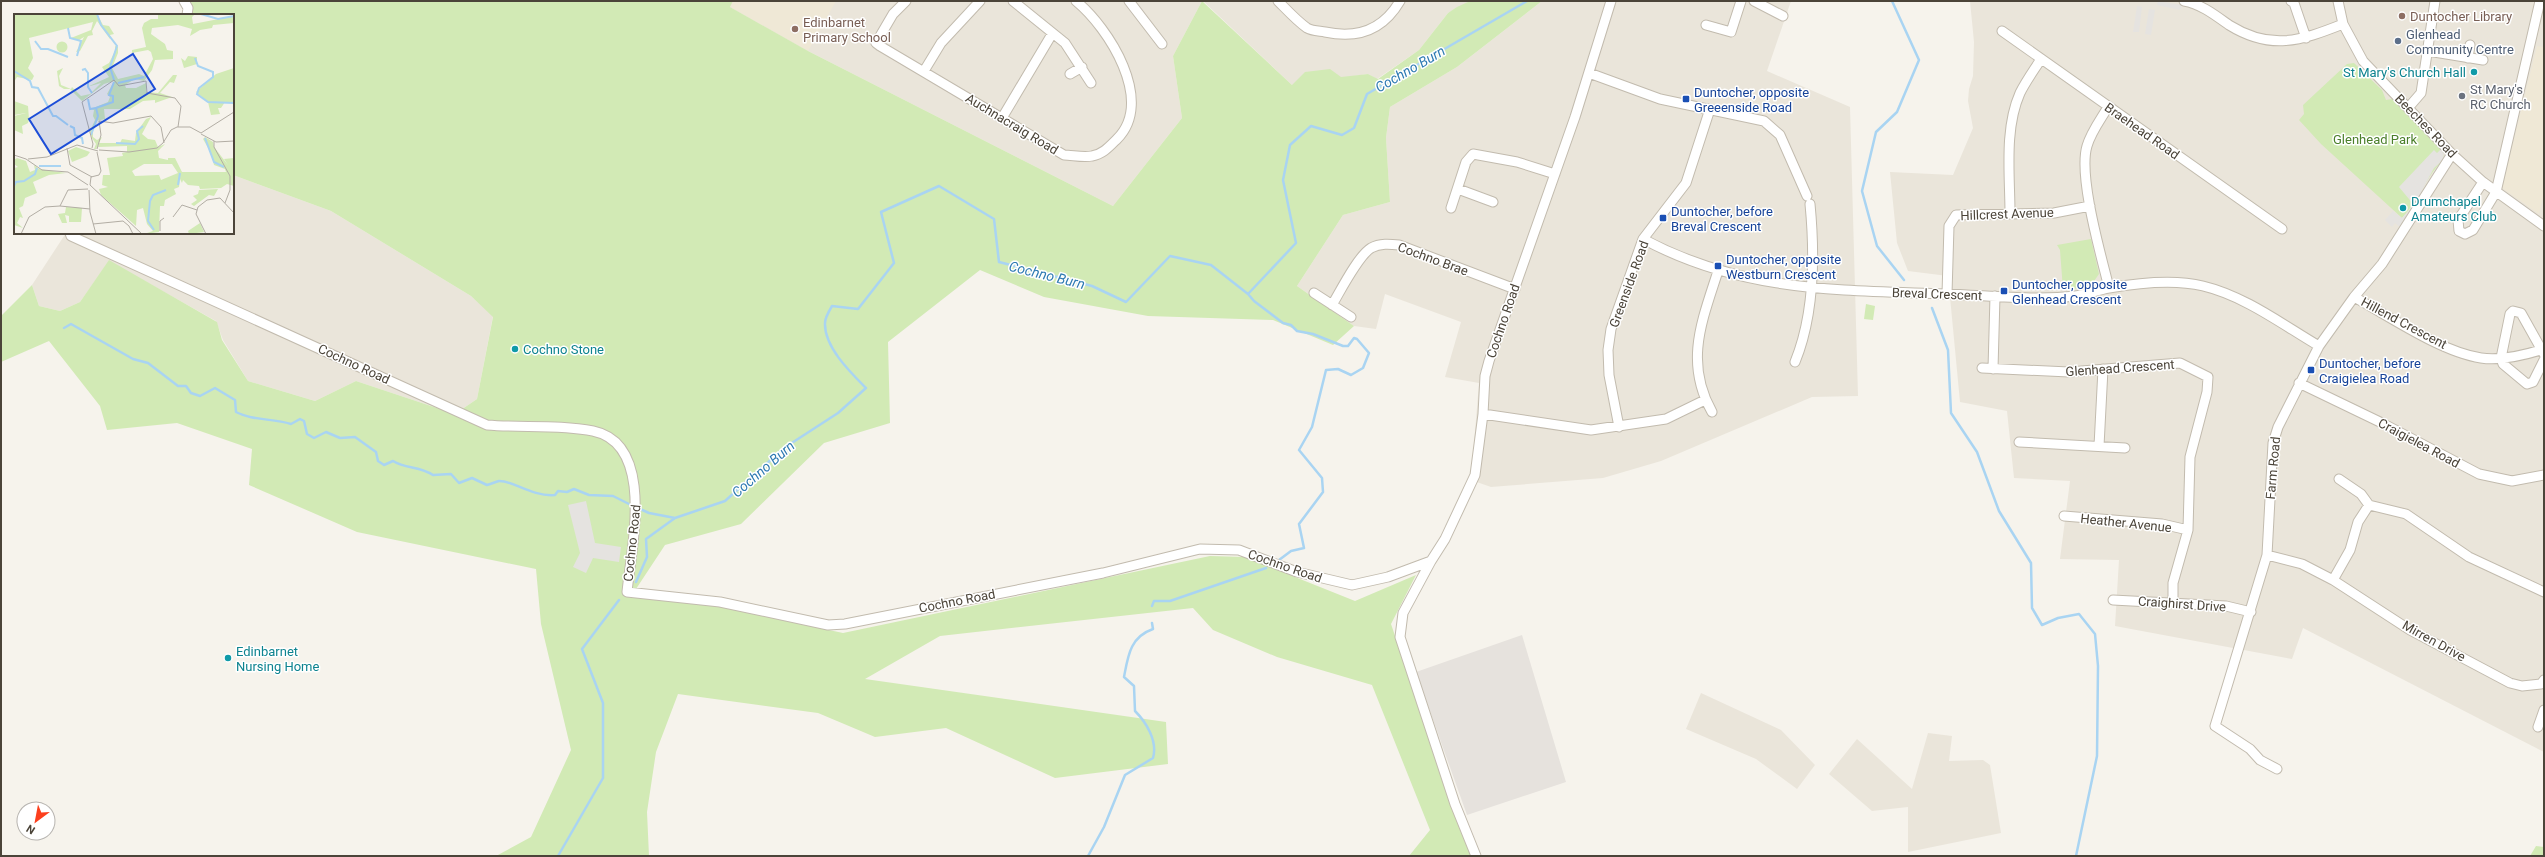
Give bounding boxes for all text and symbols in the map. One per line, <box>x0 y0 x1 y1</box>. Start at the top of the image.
place label: Duntocher Library <box>2410 9 2512 24</box>
marker: Duntocher Library <box>2397 11 2407 21</box>
inset map <box>14 14 234 234</box>
place label: Edinbarnet Primary School <box>803 15 891 45</box>
marker: Edinbarnet Primary School <box>790 24 800 34</box>
place label: Glenhead Community Centre <box>2406 27 2514 57</box>
marker: Glenhead Community Centre <box>2393 36 2403 46</box>
water label: Cochno Burn <box>1372 43 1448 95</box>
place label: St Mary's Church Hall <box>2343 65 2466 80</box>
marker: St Mary's Church Hall <box>2469 67 2479 77</box>
place label: St Mary's RC Church <box>2470 82 2531 112</box>
place label: Duntocher, opposite Greeenside Road <box>1694 85 1809 115</box>
street label: Auchnacraig Road <box>963 90 1061 158</box>
street label: Beeches Road <box>2392 91 2460 161</box>
marker: St Mary's RC Church <box>2457 91 2467 101</box>
marker: Duntocher, opposite Greeenside Road <box>1681 94 1691 104</box>
street label: Braehead Road <box>2102 100 2182 162</box>
park label: Glenhead Park <box>2333 132 2417 147</box>
place label: Drumchapel Amateurs Club <box>2411 194 2497 224</box>
marker: Drumchapel Amateurs Club <box>2398 203 2408 213</box>
place label: Duntocher, before Breval Crescent <box>1671 204 1773 234</box>
street label: Hillcrest Avenue <box>1960 205 2054 223</box>
marker: Duntocher, before Breval Crescent <box>1658 213 1668 223</box>
street label: Cochno Brae <box>1396 239 1470 279</box>
street label: Greenside Road <box>1606 239 1652 329</box>
place label: Duntocher, opposite Westburn Crescent <box>1726 252 1841 282</box>
water label: Cochno Burn <box>1007 258 1087 292</box>
marker: Duntocher, opposite Westburn Crescent <box>1713 261 1723 271</box>
place label: Duntocher, opposite Glenhead Crescent <box>2012 277 2127 307</box>
street label: Cochno Road <box>1483 282 1523 360</box>
street label: Breval Crescent <box>1892 285 1982 303</box>
marker: Duntocher, opposite Glenhead Crescent <box>1999 286 2009 296</box>
street label: Hillend Crescent <box>2359 294 2449 352</box>
street label: Cochno Road <box>316 341 392 387</box>
place label: Cochno Stone <box>523 342 604 357</box>
marker: Cochno Stone <box>510 344 520 354</box>
place label: Duntocher, before Craigielea Road <box>2319 356 2421 386</box>
street label: Glenhead Crescent <box>2065 357 2175 379</box>
marker: Duntocher, before Craigielea Road <box>2306 365 2316 375</box>
street label: Craigielea Road <box>2376 415 2462 471</box>
street label: Farm Road <box>2263 436 2283 500</box>
water label: Cochno Burn <box>728 437 798 501</box>
street label: Cochno Road <box>620 504 644 582</box>
street label: Heather Avenue <box>2080 511 2172 535</box>
street label: Cochno Road <box>1246 546 1324 586</box>
street label: Cochno Road <box>918 586 996 616</box>
street label: Craighirst Drive <box>2137 593 2227 615</box>
street label: Mirren Drive <box>2400 618 2468 665</box>
place label: Edinbarnet Nursing Home <box>236 644 320 674</box>
marker: Edinbarnet Nursing Home <box>223 653 233 663</box>
north arrow <box>16 801 56 841</box>
text: N <box>24 821 38 837</box>

